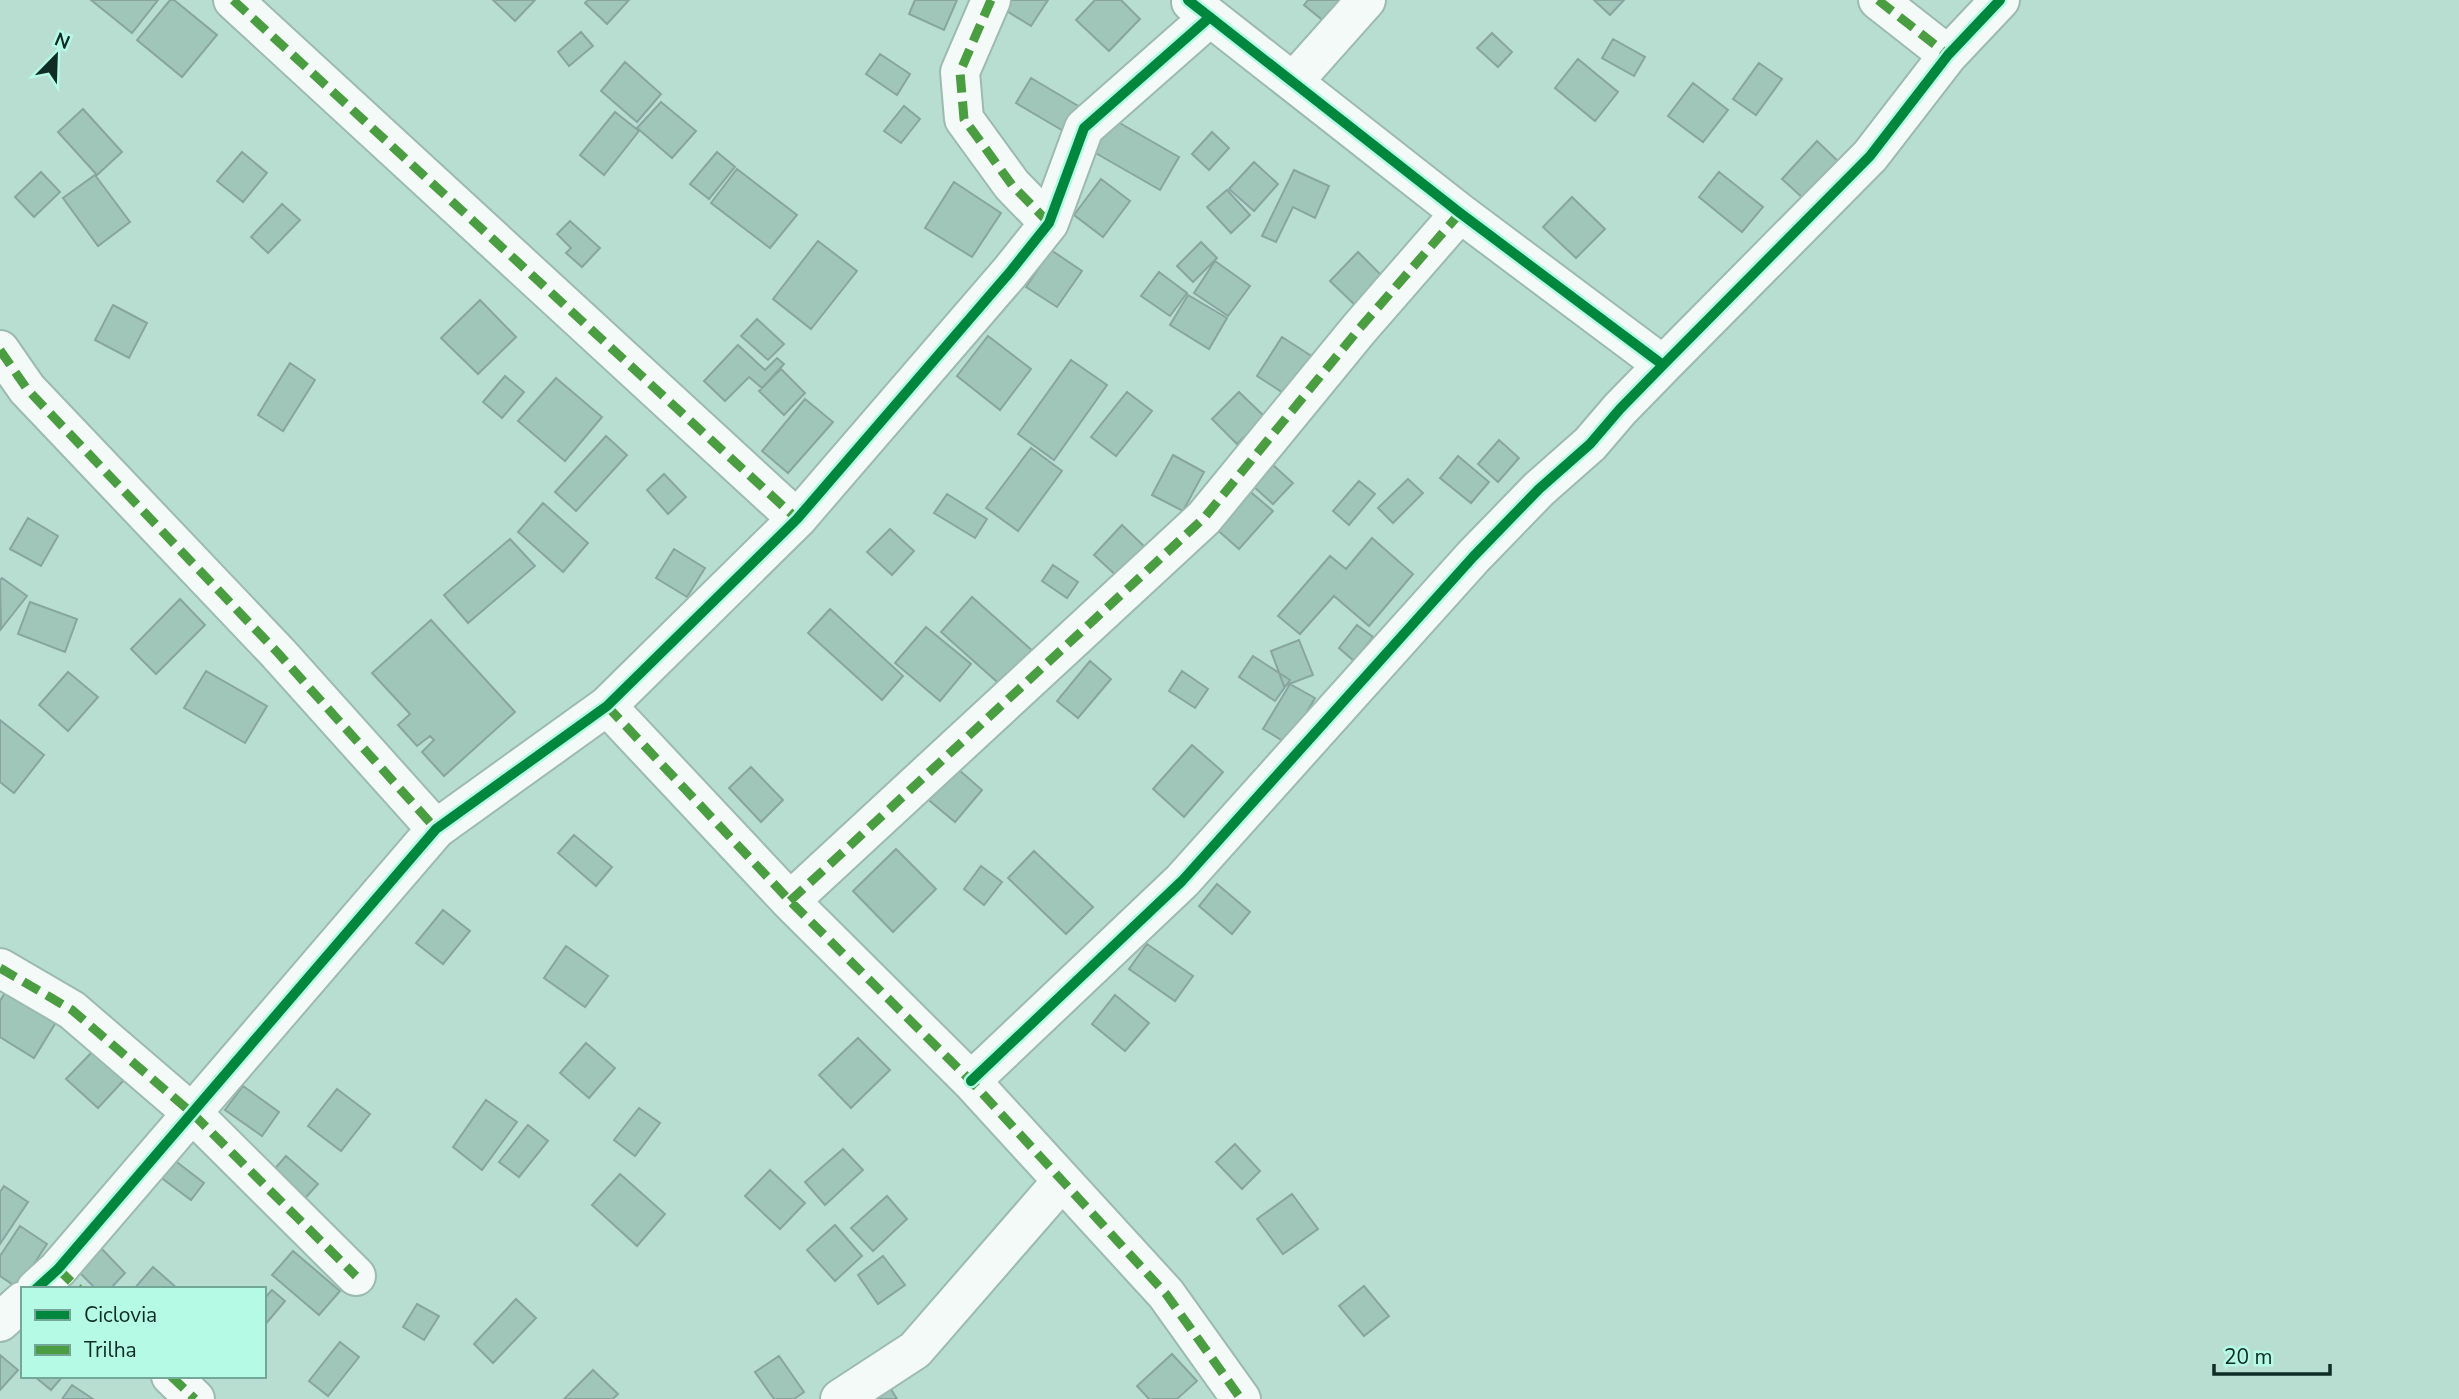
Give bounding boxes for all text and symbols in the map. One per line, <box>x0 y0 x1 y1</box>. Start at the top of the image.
north arrow <box>21 21 91 91</box>
text: N <box>51 27 74 56</box>
legend <box>21 1287 266 1378</box>
text: Ciclovia <box>84 1301 157 1329</box>
scale bar <box>2214 1332 2330 1376</box>
text: Trilha <box>84 1336 137 1364</box>
text: 20 m <box>2224 1343 2273 1371</box>

